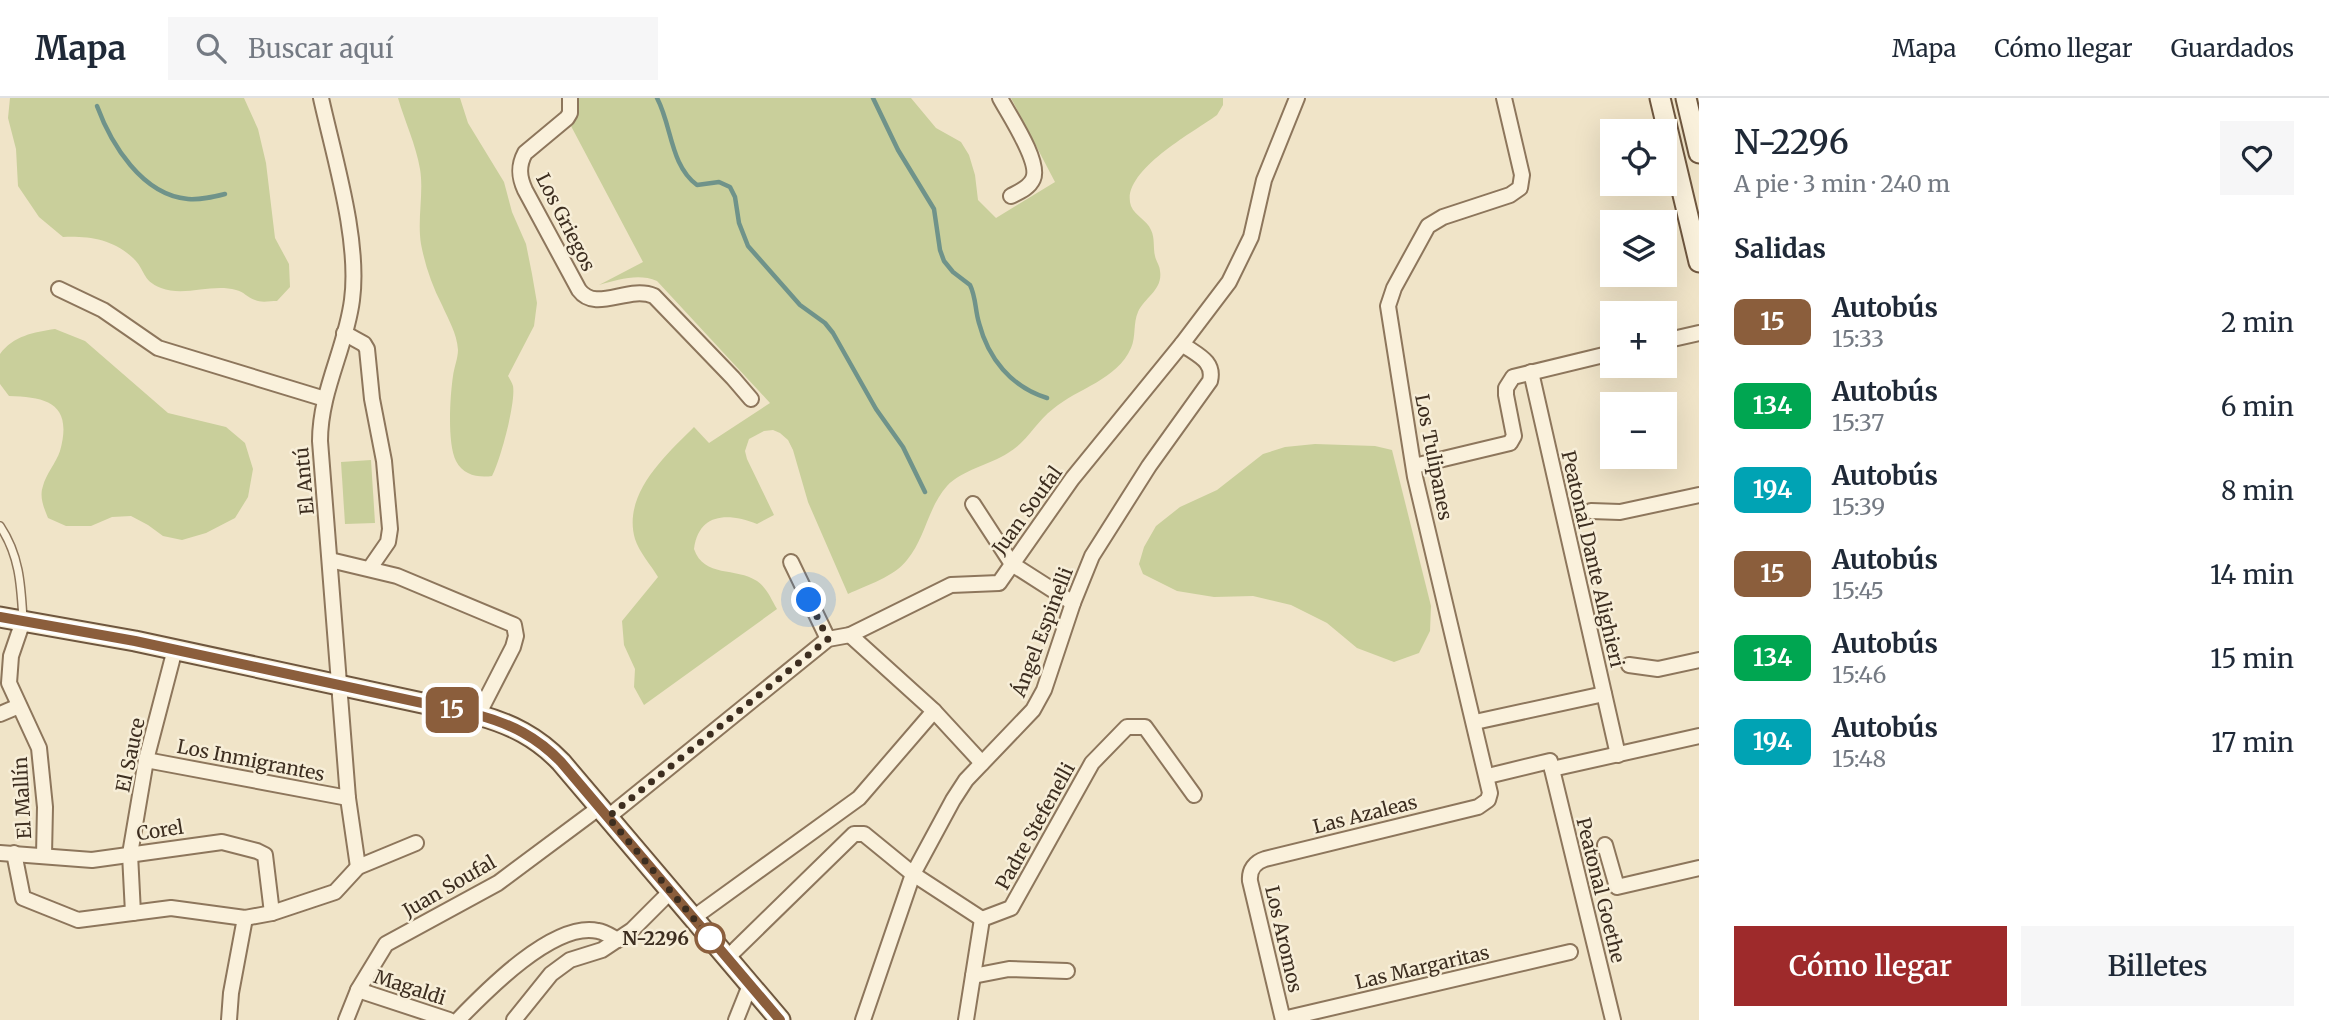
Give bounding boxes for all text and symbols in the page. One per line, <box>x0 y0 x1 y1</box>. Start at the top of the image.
search box <box>168 17 658 80</box>
text: Mapa <box>35 28 126 69</box>
icon: search <box>192 29 230 67</box>
text: Buscar aquí <box>248 32 393 65</box>
text: Mapa <box>1892 33 1956 64</box>
text: Cómo llegar <box>1994 33 2133 64</box>
text: Guardados <box>2171 33 2294 64</box>
map controls <box>1600 119 1677 469</box>
button: locate <box>1600 119 1677 196</box>
button: heart <box>2220 121 2294 195</box>
text: N-2296 <box>1734 122 1849 163</box>
street label: Los Griegos <box>531 169 601 275</box>
text: A pie · 3 min · 240 m <box>1734 169 1950 198</box>
button: layers <box>1600 210 1677 287</box>
text: Salidas <box>1734 232 1826 265</box>
text: Autobús <box>1832 291 1938 324</box>
button: + <box>1600 301 1677 378</box>
text: 15 <box>1760 306 1785 337</box>
text: 2 min <box>2221 306 2294 339</box>
text: 15:33 <box>1832 324 1884 353</box>
text: Autobús <box>1832 375 1938 408</box>
text: 134 <box>1753 390 1792 421</box>
text: 6 min <box>2221 390 2294 423</box>
street label: Los Tulipanes <box>1410 392 1458 522</box>
button: − <box>1600 392 1677 469</box>
text: 15:37 <box>1832 408 1884 437</box>
street label: El Antú <box>289 446 319 516</box>
street label: Peatonal Dante Alighieri <box>1556 448 1630 670</box>
text: Autobús <box>1832 459 1938 492</box>
street label: Juan Soufal <box>986 461 1067 560</box>
text: 194 <box>1753 474 1792 505</box>
text: 8 min <box>2221 474 2294 507</box>
text: 15:39 <box>1832 492 1885 521</box>
text: Autobús <box>1832 543 1938 576</box>
text: 15 <box>1760 558 1785 589</box>
text: 14 min <box>2210 558 2294 591</box>
street label: Ángel Espinelli <box>1006 564 1078 701</box>
text: 15:45 <box>1832 576 1884 605</box>
your location <box>791 582 826 617</box>
text: Autobús <box>1832 627 1938 660</box>
text: 134 <box>1753 642 1792 673</box>
text: 15 min <box>2210 642 2294 675</box>
text: 15:46 <box>1832 660 1886 689</box>
line badge: 15 <box>420 687 484 733</box>
text: 15 <box>440 694 464 725</box>
text: Autobús <box>1832 711 1938 744</box>
street label: El Sauce <box>110 716 150 794</box>
text: 194 <box>1753 726 1792 757</box>
text: 17 min <box>2211 726 2294 759</box>
street label: Los Inmigrantes <box>175 734 327 786</box>
text: 15:48 <box>1832 744 1886 773</box>
street label: El Mallín <box>8 756 36 840</box>
street label: Padre Stefenelli <box>990 758 1080 894</box>
street label: Las Azaleas <box>1310 789 1420 839</box>
street label: Corel <box>135 814 185 846</box>
street label: Peatonal Goethe <box>1571 815 1631 965</box>
street label: Juan Soufal <box>397 850 500 923</box>
street label: Los Aromos <box>1260 883 1308 995</box>
marker: N-2296 <box>695 923 725 953</box>
place label: N-2296 <box>622 926 689 950</box>
button: Cómo llegar <box>1734 926 2007 1006</box>
button: Billetes <box>2021 926 2294 1006</box>
street label: Las Margaritas <box>1353 940 1491 994</box>
street label: Magaldi <box>371 964 449 1010</box>

